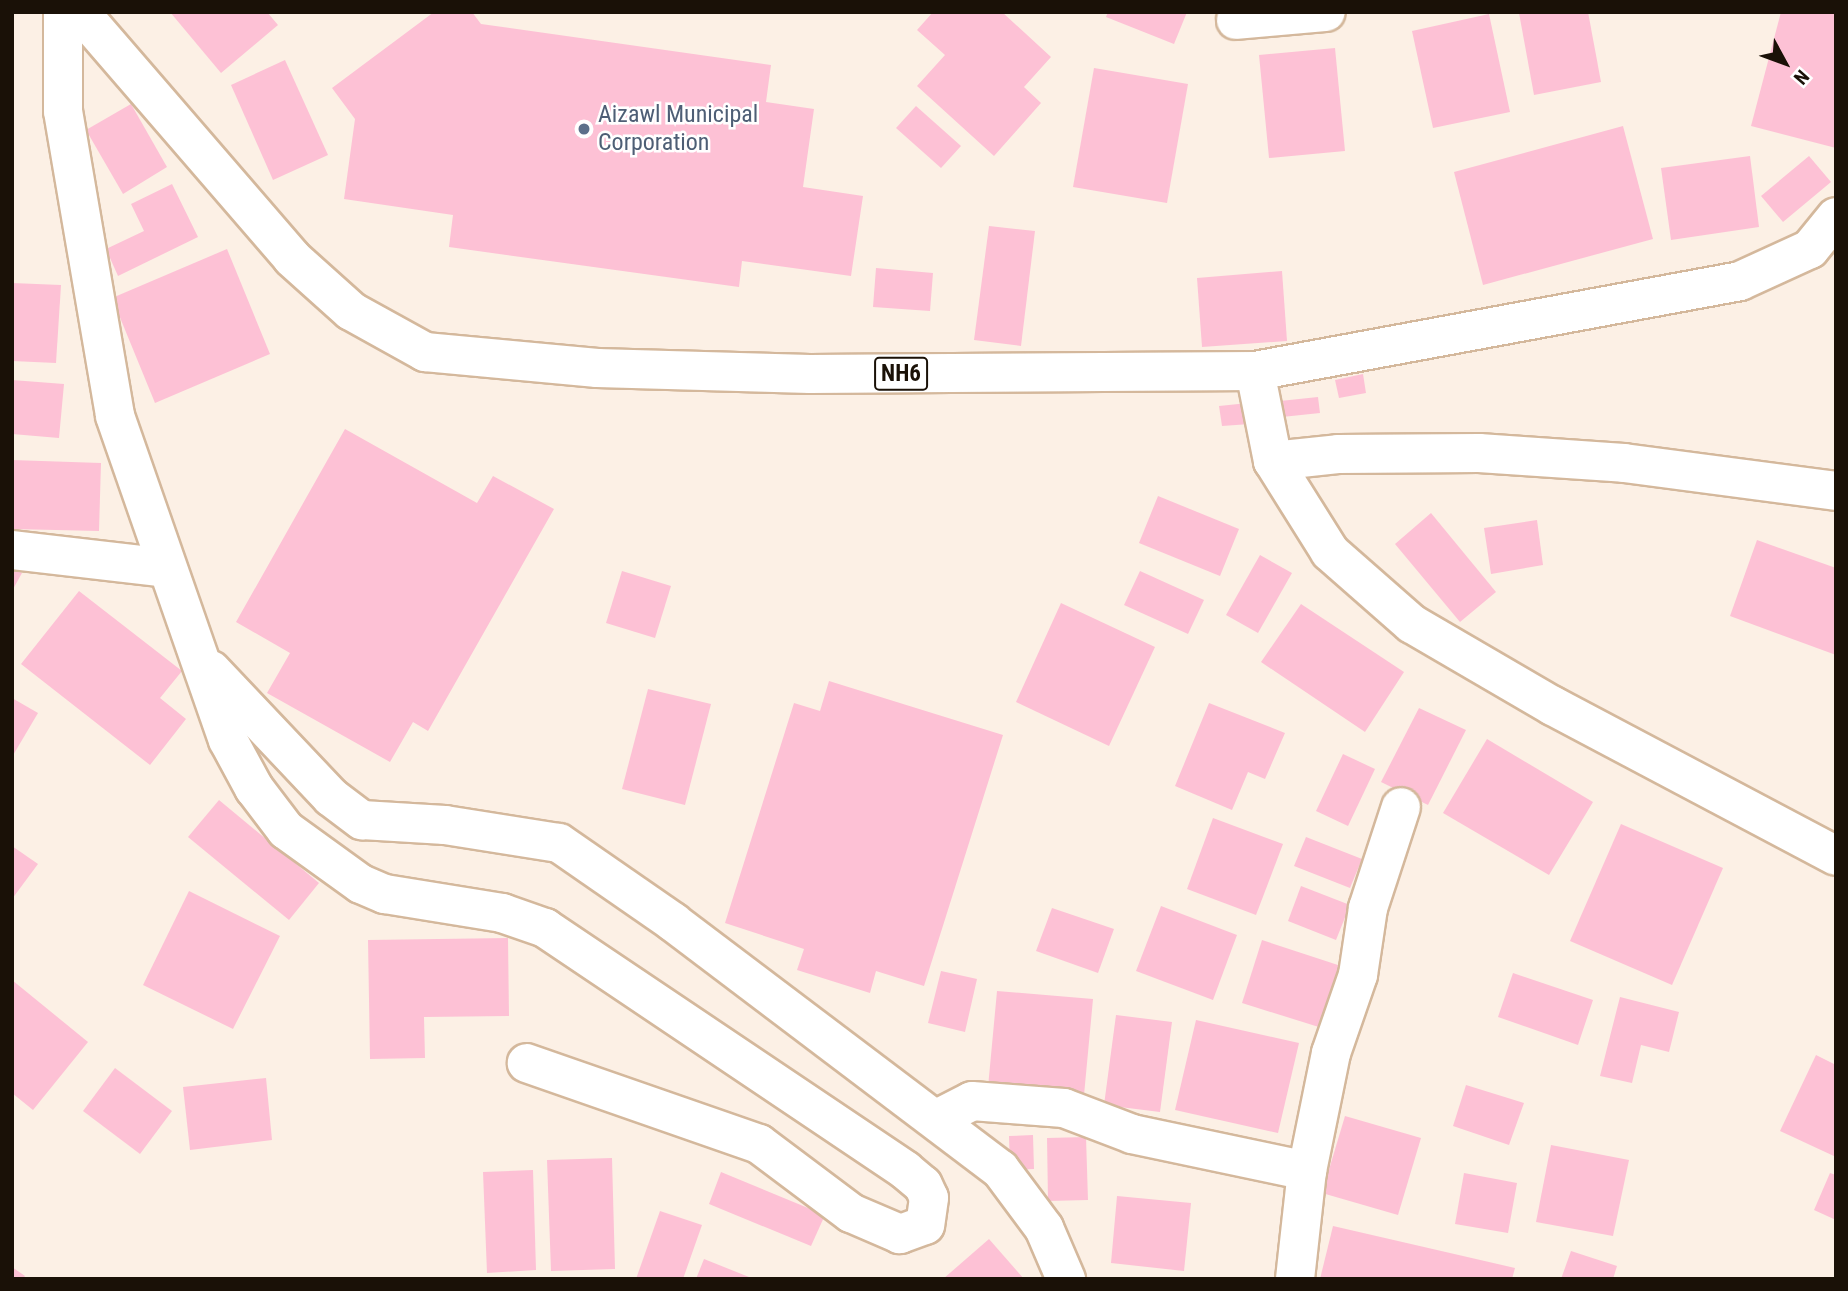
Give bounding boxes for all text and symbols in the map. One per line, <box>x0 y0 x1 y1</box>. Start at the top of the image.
north arrow <box>1750 28 1820 98</box>
text: N <box>1789 65 1814 89</box>
place label: Aizawl Municipal Corporation <box>598 101 758 157</box>
marker: Aizawl Municipal Corporation <box>576 121 592 137</box>
road number: NH6 <box>873 354 929 394</box>

